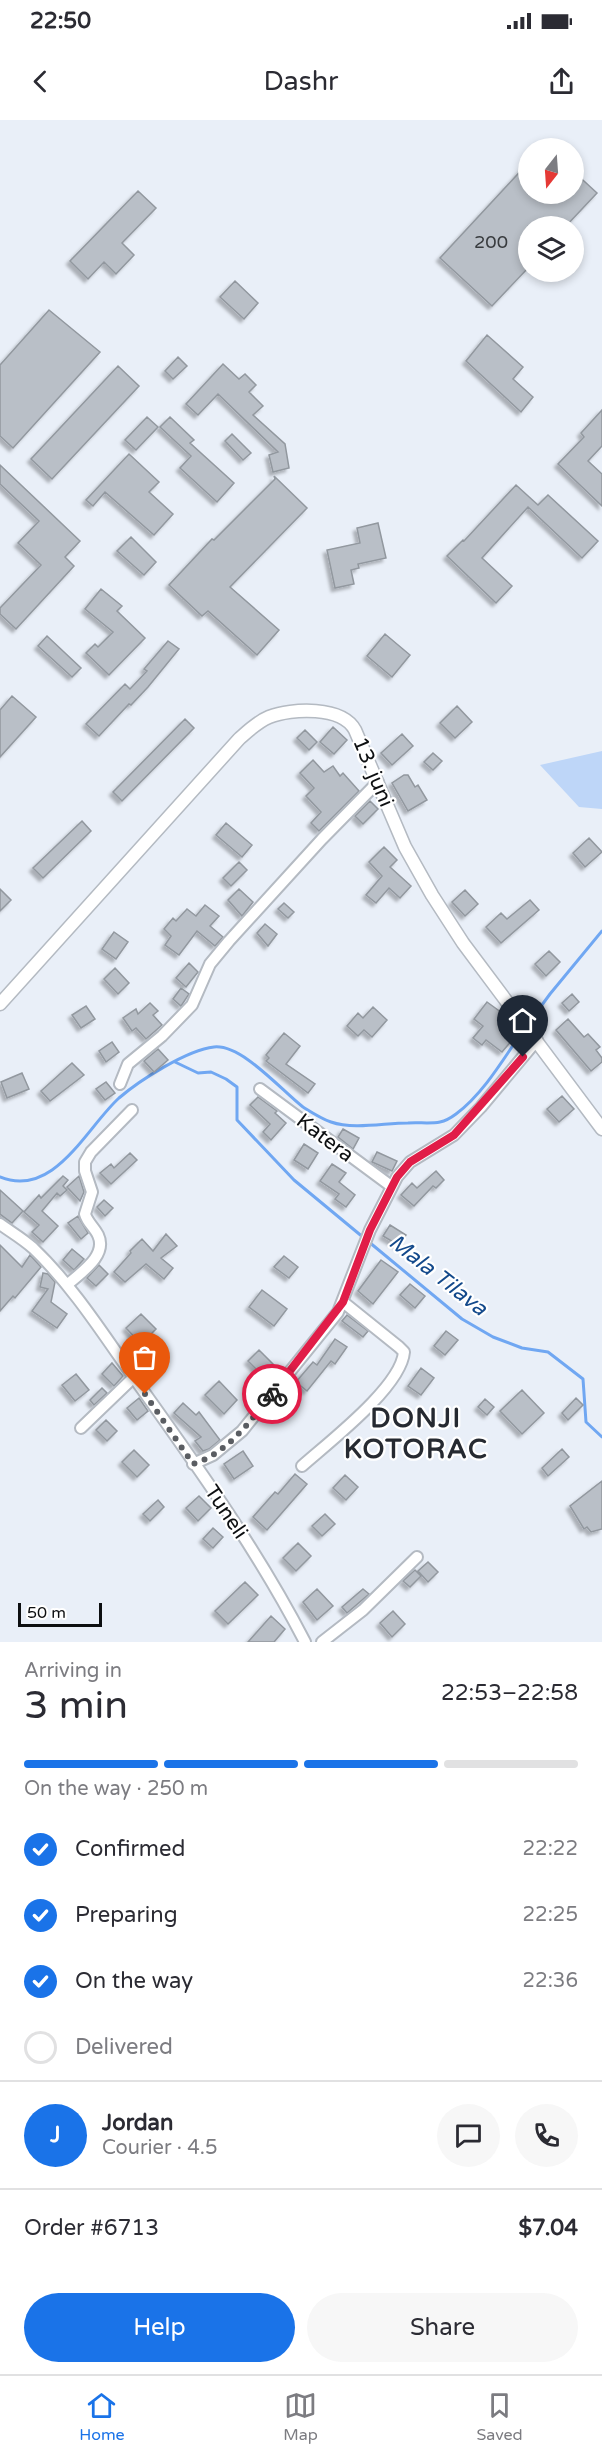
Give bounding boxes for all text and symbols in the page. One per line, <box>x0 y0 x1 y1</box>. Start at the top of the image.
text: 22:50 <box>30 8 91 34</box>
icon: back <box>24 65 57 98</box>
text: Dashr <box>264 65 338 98</box>
icon: share <box>545 65 578 98</box>
north arrow <box>518 138 584 204</box>
map controls <box>518 138 584 282</box>
button: layers <box>518 216 584 282</box>
house number: 200 <box>474 231 508 253</box>
street label: 13. juni <box>347 733 399 811</box>
pin <box>497 995 548 1057</box>
icon: home <box>506 1004 539 1037</box>
street label: Katera <box>291 1108 359 1168</box>
water label: Mala Tilava <box>384 1229 493 1322</box>
pin <box>119 1332 170 1394</box>
icon: bag <box>128 1341 161 1374</box>
courier <box>242 1364 302 1424</box>
icon: bike <box>256 1378 289 1411</box>
district label: DONJI KOTORAC <box>344 1402 488 1466</box>
street label: Tuneli <box>199 1480 253 1544</box>
scale bar <box>18 1600 102 1628</box>
text: 50 m <box>27 1603 66 1623</box>
text: Arriving in <box>24 1659 122 1683</box>
text: 22:53–22:58 <box>441 1680 578 1706</box>
text: 3 min <box>24 1682 128 1729</box>
text: On the way · 250 m <box>24 1777 208 1801</box>
icon: check <box>24 1833 57 1866</box>
text: Confirmed <box>75 1836 185 1862</box>
text: 22:22 <box>523 1837 578 1861</box>
icon: check <box>24 1899 57 1932</box>
text: Preparing <box>75 1902 178 1928</box>
text: 22:25 <box>523 1903 578 1927</box>
icon: check <box>24 1965 57 1998</box>
text: On the way <box>75 1968 193 1994</box>
text: 22:36 <box>523 1969 578 1993</box>
text: Delivered <box>75 2034 173 2060</box>
button: chat <box>437 2104 500 2167</box>
button: phone <box>515 2104 578 2167</box>
text: Jordan <box>102 2110 173 2136</box>
text: J <box>50 2122 61 2148</box>
text: Courier · 4.5 <box>102 2136 217 2160</box>
text: Order #6713 <box>24 2215 159 2241</box>
text: $7.04 <box>518 2215 578 2241</box>
button: Help <box>24 2293 295 2362</box>
button: Share <box>307 2293 578 2362</box>
tab: Home <box>79 2389 125 2445</box>
tab: Map <box>283 2389 318 2445</box>
tab: Saved <box>476 2389 523 2445</box>

